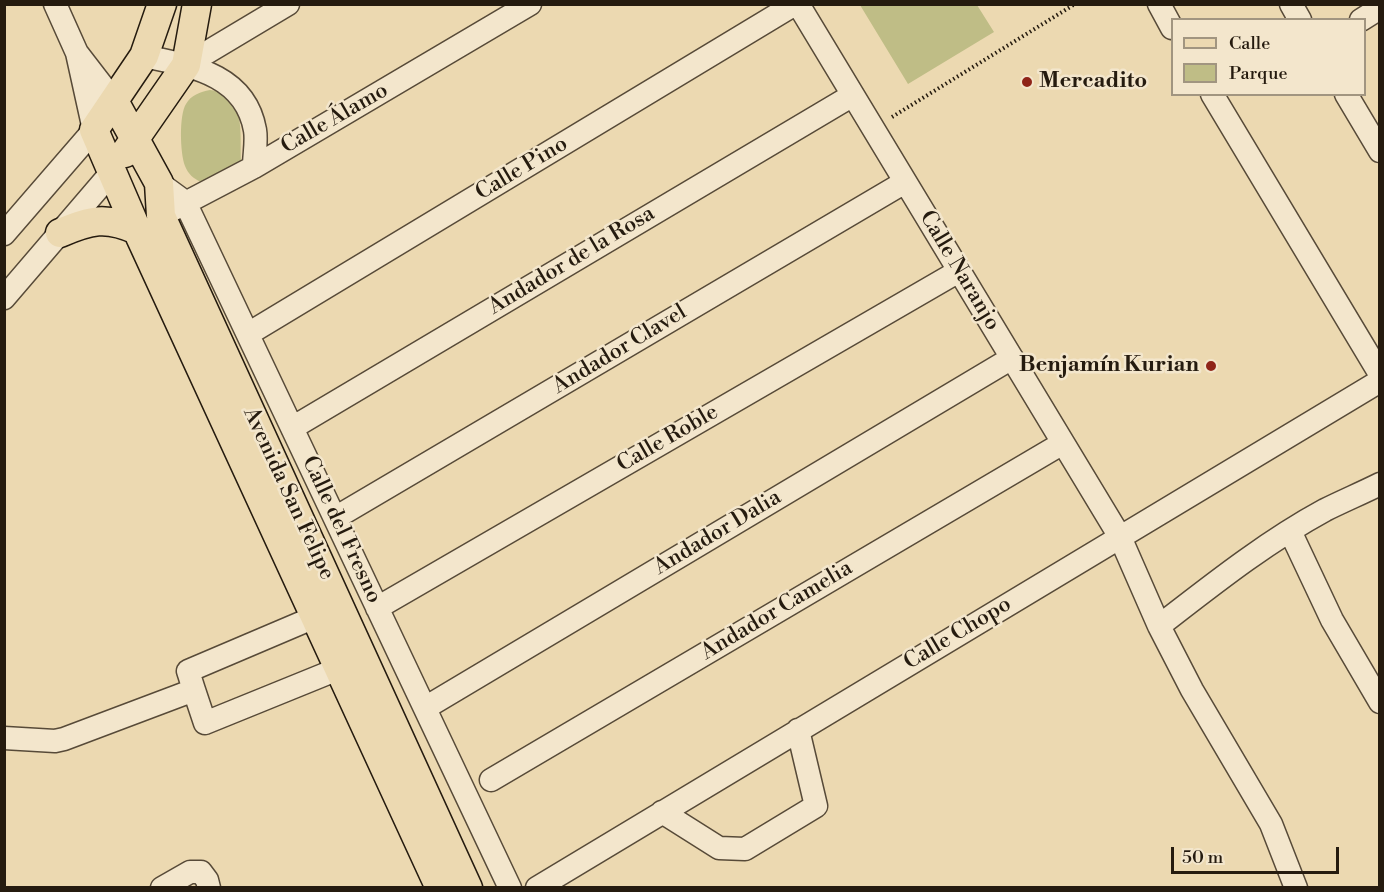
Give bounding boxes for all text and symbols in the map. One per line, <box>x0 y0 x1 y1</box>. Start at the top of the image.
legend <box>1171 18 1366 96</box>
text: Calle <box>1229 32 1270 55</box>
text: Parque <box>1229 62 1288 85</box>
place label: Mercadito <box>1039 69 1147 95</box>
marker: Mercadito <box>1020 75 1034 89</box>
street label: Calle Álamo <box>277 78 393 160</box>
street label: Calle Pino <box>471 131 573 207</box>
street label: Andador de la Rosa <box>484 201 660 321</box>
street label: Calle Naranjo <box>913 206 1005 336</box>
street label: Andador Clavel <box>548 300 692 400</box>
place label: Benjamín Kurian <box>1019 353 1199 379</box>
marker: Benjamín Kurian <box>1204 359 1218 373</box>
street label: Calle Roble <box>613 399 723 479</box>
street label: Avenida San Felipe <box>236 404 340 584</box>
street label: Calle del Fresno <box>295 452 387 608</box>
street label: Andador Dalia <box>650 485 786 581</box>
street label: Andador Camelia <box>696 555 858 667</box>
street label: Calle Chopo <box>900 592 1016 676</box>
scale bar <box>1174 835 1342 873</box>
text: 50 m <box>1182 846 1223 869</box>

